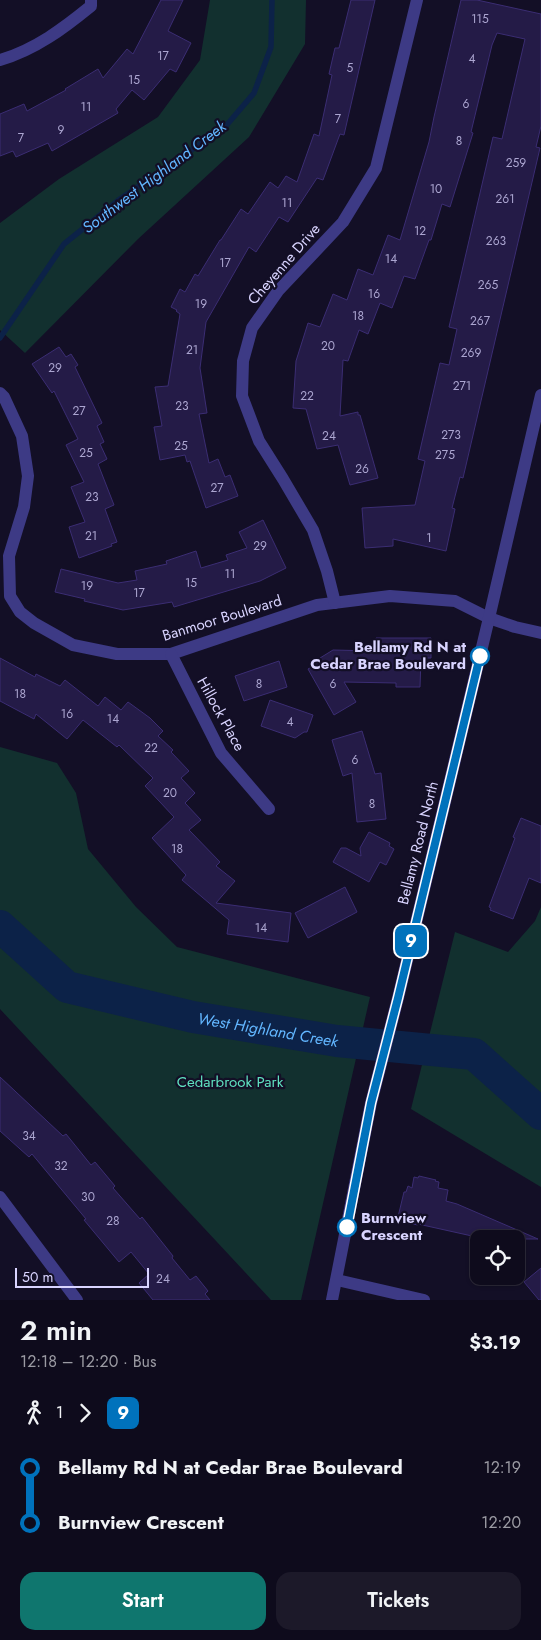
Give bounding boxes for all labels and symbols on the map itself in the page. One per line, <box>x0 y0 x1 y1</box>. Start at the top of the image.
house number: 115 <box>471 10 489 28</box>
house number: 17 <box>157 47 170 65</box>
house number: 4 <box>469 50 476 68</box>
house number: 5 <box>347 59 354 77</box>
house number: 15 <box>128 71 140 89</box>
house number: 6 <box>463 95 470 113</box>
house number: 11 <box>81 98 91 116</box>
house number: 7 <box>335 110 342 128</box>
water label: Southwest Highland Creek <box>77 114 232 239</box>
house number: 9 <box>58 121 65 139</box>
house number: 7 <box>18 129 25 147</box>
house number: 8 <box>456 132 462 150</box>
house number: 259 <box>506 154 526 172</box>
house number: 10 <box>430 180 442 198</box>
house number: 261 <box>495 190 515 208</box>
house number: 11 <box>282 194 292 212</box>
street label: Cheyenne Drive <box>243 218 326 309</box>
house number: 12 <box>414 222 426 240</box>
house number: 263 <box>486 232 507 250</box>
house number: 14 <box>385 250 397 268</box>
house number: 17 <box>219 254 232 272</box>
house number: 265 <box>478 276 498 294</box>
house number: 16 <box>368 285 380 303</box>
house number: 19 <box>195 295 207 313</box>
house number: 18 <box>352 307 364 325</box>
house number: 267 <box>470 312 491 330</box>
house number: 20 <box>321 337 335 355</box>
house number: 21 <box>186 341 198 359</box>
house number: 269 <box>461 344 481 362</box>
house number: 29 <box>48 359 62 377</box>
house number: 271 <box>453 377 471 395</box>
house number: 22 <box>300 387 314 405</box>
house number: 23 <box>175 397 189 415</box>
house number: 27 <box>72 402 86 420</box>
house number: 273 <box>441 426 461 444</box>
house number: 24 <box>322 427 336 445</box>
house number: 25 <box>174 437 188 455</box>
house number: 25 <box>79 444 93 462</box>
house number: 275 <box>435 446 455 464</box>
house number: 26 <box>355 460 369 478</box>
house number: 27 <box>210 479 224 497</box>
house number: 23 <box>85 488 99 506</box>
house number: 21 <box>85 527 97 545</box>
house number: 1 <box>426 529 432 547</box>
house number: 29 <box>253 537 267 555</box>
house number: 11 <box>225 565 235 583</box>
house number: 15 <box>185 574 197 592</box>
house number: 19 <box>81 577 93 595</box>
house number: 17 <box>133 584 146 602</box>
street label: Banmoor Boulevard <box>159 589 285 647</box>
place label: Bellamy Rd N at Cedar Brae Boulevard <box>310 636 466 675</box>
marker: Bellamy Rd N at Cedar Brae Boulevard <box>470 646 490 666</box>
street label: Hillock Place <box>192 673 251 755</box>
house number: 8 <box>256 675 262 693</box>
house number: 6 <box>330 675 337 693</box>
house number: 18 <box>14 685 26 703</box>
house number: 16 <box>61 705 73 723</box>
house number: 14 <box>107 710 119 728</box>
house number: 4 <box>287 713 294 731</box>
house number: 22 <box>144 739 158 757</box>
house number: 6 <box>352 751 359 769</box>
street label: Bellamy Road North <box>392 779 444 907</box>
house number: 20 <box>163 784 177 802</box>
house number: 8 <box>369 795 375 813</box>
house number: 18 <box>171 840 183 858</box>
house number: 14 <box>255 919 267 937</box>
line badge: 9 <box>395 925 427 957</box>
water label: West Highland Creek <box>196 1006 341 1053</box>
park label: Cedarbrook Park <box>177 1071 284 1093</box>
house number: 34 <box>22 1127 36 1145</box>
house number: 32 <box>54 1157 68 1175</box>
house number: 30 <box>81 1188 95 1206</box>
place label: Burnview Crescent <box>361 1207 427 1246</box>
house number: 28 <box>106 1212 120 1230</box>
marker: Burnview Crescent <box>337 1217 357 1237</box>
scale bar <box>15 1265 149 1288</box>
house number: 24 <box>156 1270 170 1288</box>

